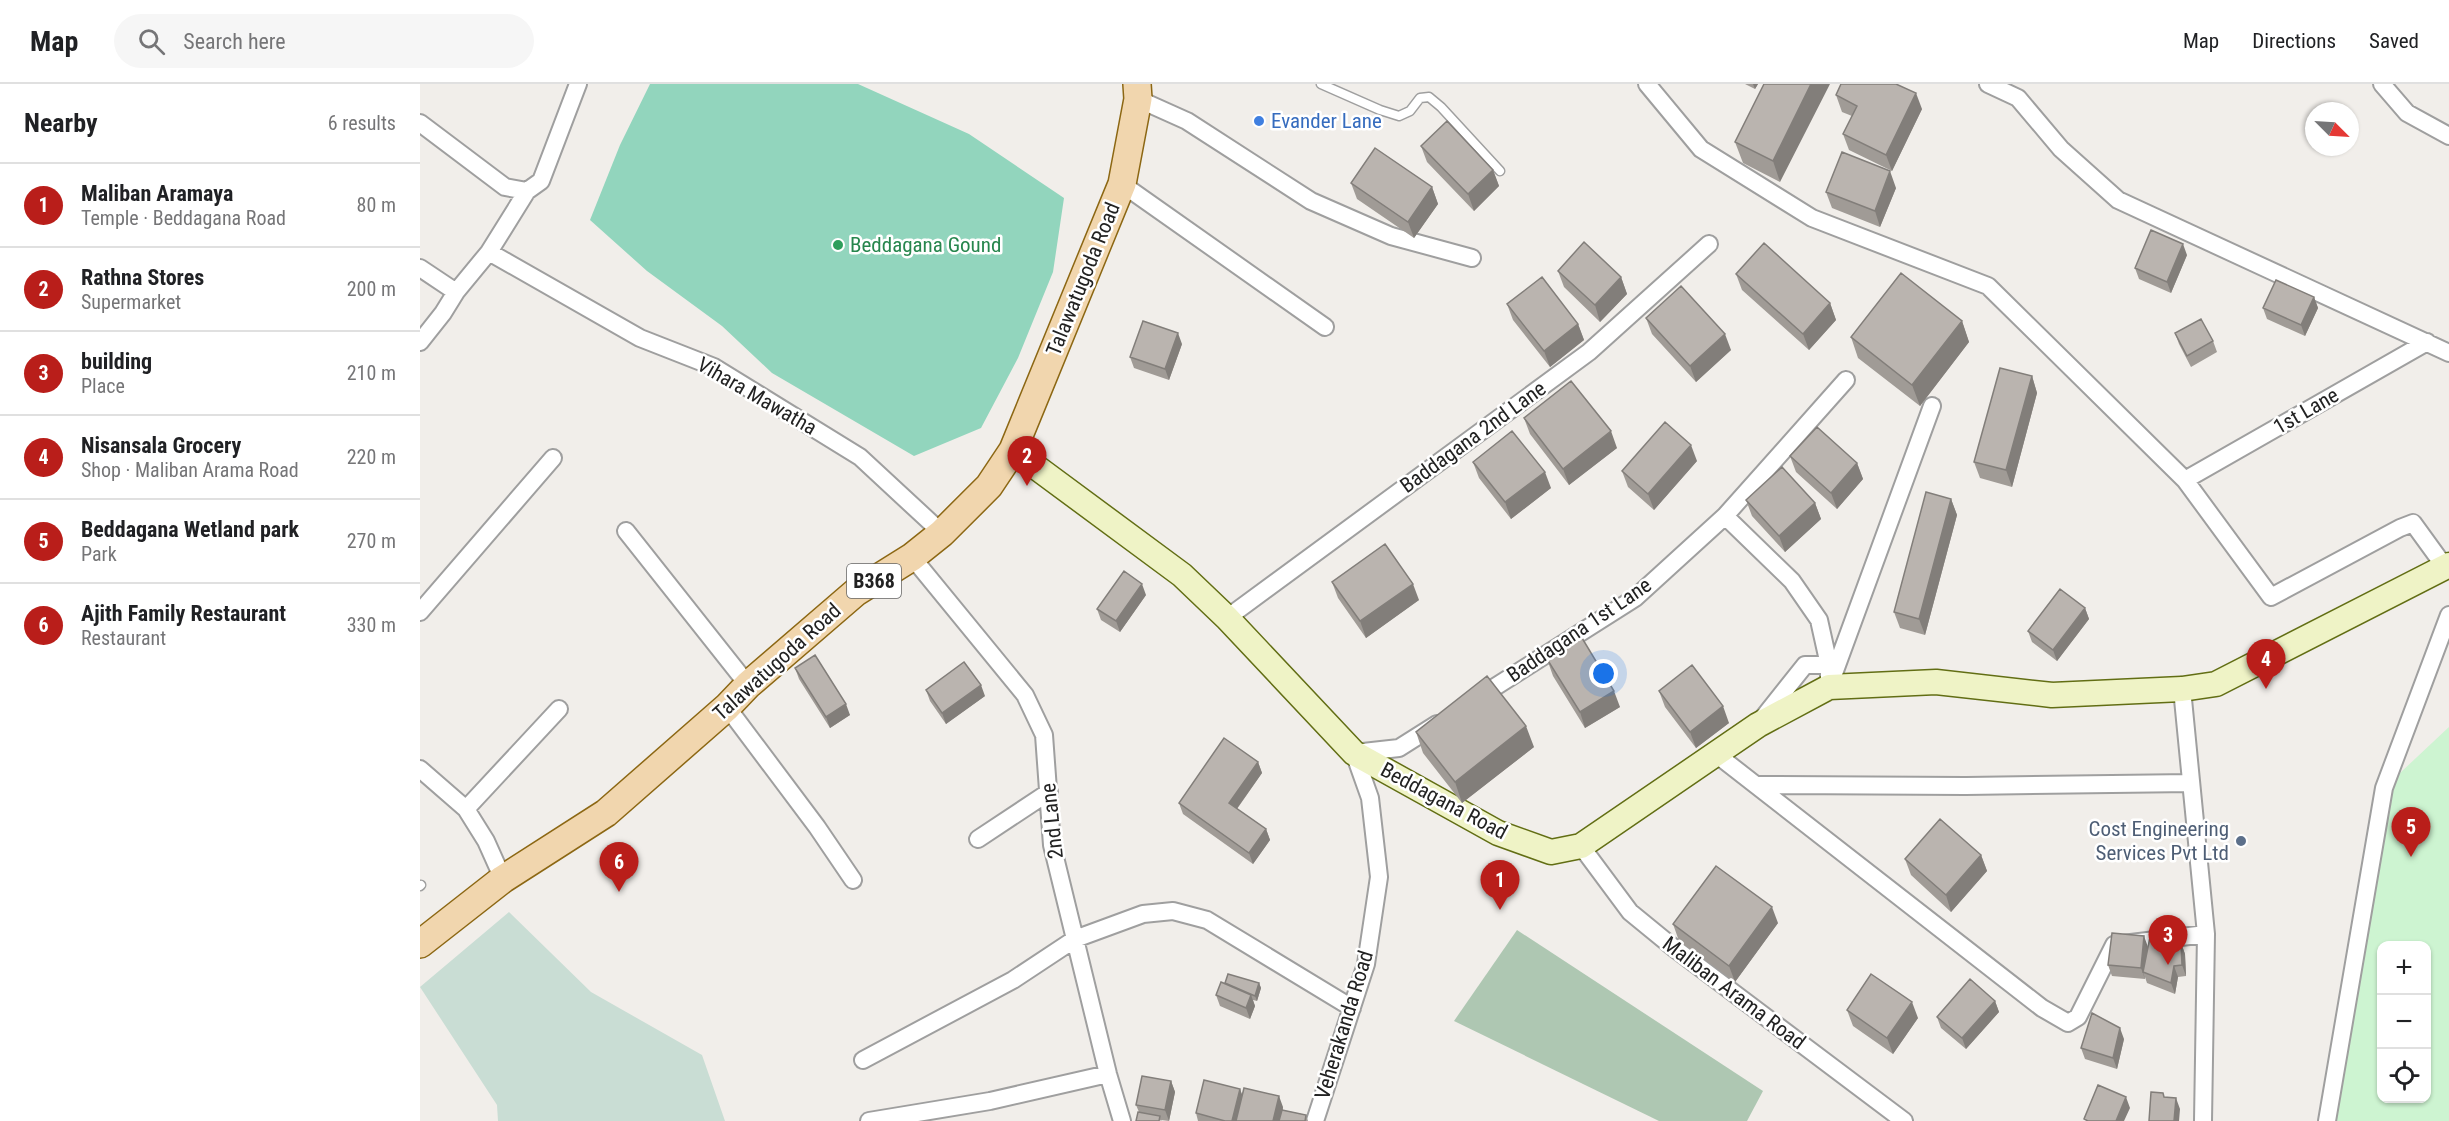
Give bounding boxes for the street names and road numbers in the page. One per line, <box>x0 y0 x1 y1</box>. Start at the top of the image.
street label: Talawatugoda Road <box>1041 199 1125 359</box>
street label: Vihara Mawatha <box>693 352 821 440</box>
street label: Baddagana 2nd Lane <box>1396 376 1550 498</box>
street label: 1st Lane <box>2269 383 2343 439</box>
road number: B368 <box>847 564 901 598</box>
street label: Baddagana 1st Lane <box>1502 573 1656 687</box>
street label: Talawatugoda Road <box>708 599 846 725</box>
street label: Beddagana Road <box>1377 758 1511 844</box>
street label: 2nd Lane <box>1036 782 1068 860</box>
street label: Maliban Arama Road <box>1658 932 1810 1054</box>
street label: Veherakanda Road <box>1310 948 1378 1102</box>

